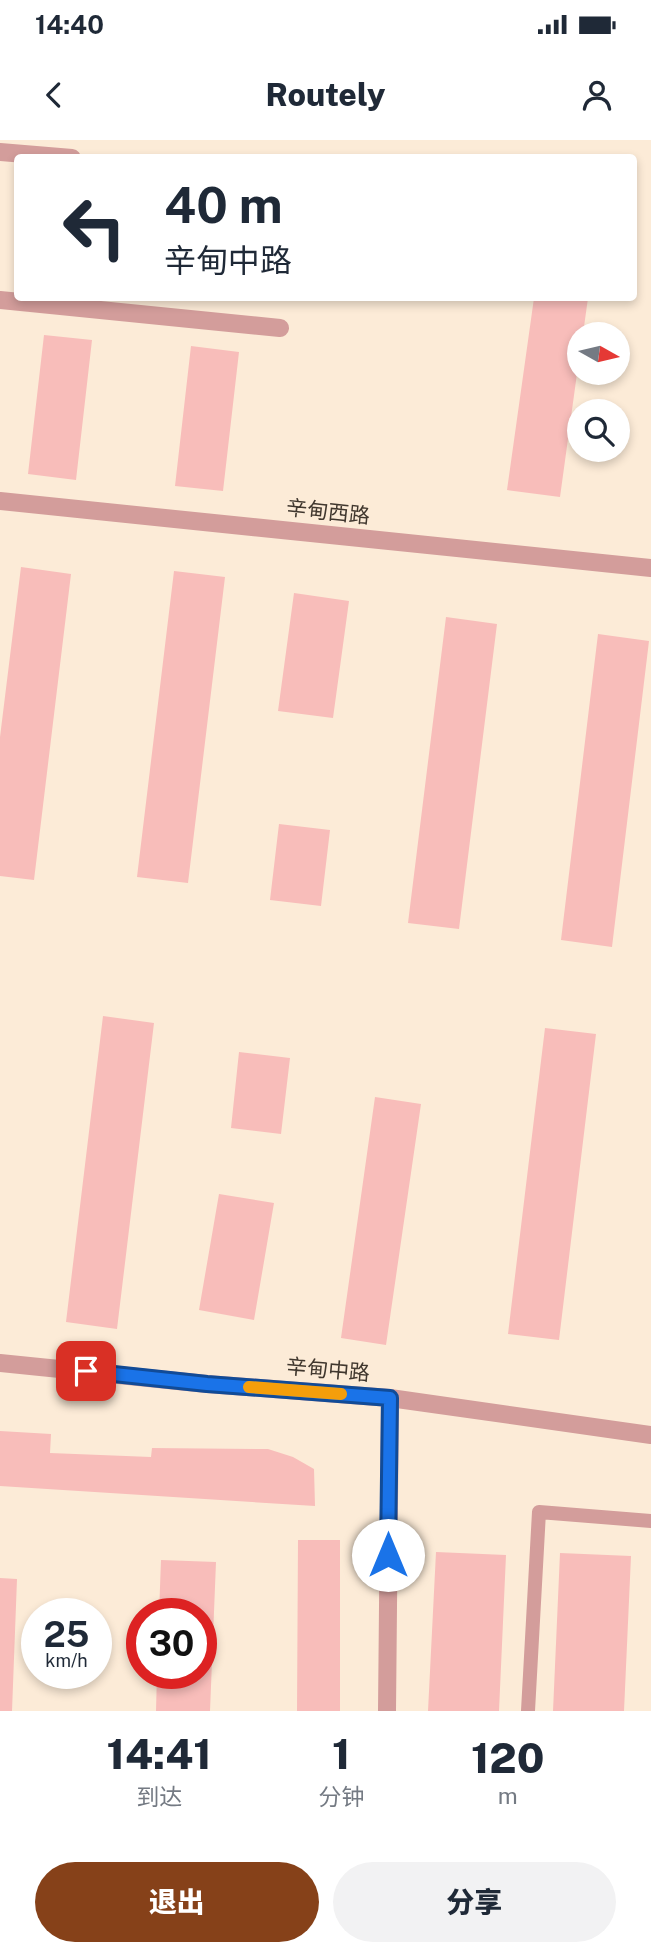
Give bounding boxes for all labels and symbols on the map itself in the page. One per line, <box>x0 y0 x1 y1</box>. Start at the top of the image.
north arrow <box>567 322 630 385</box>
street label: 辛甸西路 <box>285 495 371 528</box>
pin <box>56 1341 116 1401</box>
street label: 辛甸中路 <box>285 1353 371 1386</box>
position arrow <box>351 1518 425 1592</box>
speed limit sign: 30 <box>126 1598 217 1689</box>

